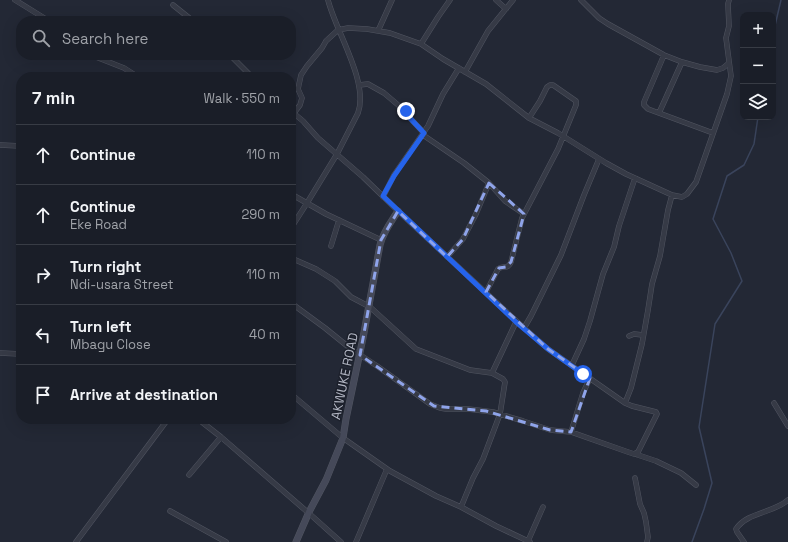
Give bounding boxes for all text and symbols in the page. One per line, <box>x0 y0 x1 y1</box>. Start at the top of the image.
map controls <box>740 12 776 120</box>
button: + <box>740 12 776 48</box>
search box <box>16 16 296 60</box>
icon: search <box>30 27 52 49</box>
text: Search here <box>62 29 148 48</box>
button: − <box>740 48 776 84</box>
button: layers <box>740 84 776 120</box>
text: 7 min <box>32 87 75 109</box>
text: Walk · 550 m <box>204 90 280 107</box>
route end <box>397 102 415 120</box>
icon: ahead <box>32 144 54 166</box>
text: Continue <box>70 145 136 164</box>
text: 110 m <box>246 146 280 163</box>
text: Continue <box>70 197 136 216</box>
icon: ahead <box>32 204 54 226</box>
text: 290 m <box>241 206 280 223</box>
text: Eke Road <box>70 216 127 233</box>
text: Turn right <box>70 257 141 276</box>
icon: right <box>32 264 54 286</box>
text: 110 m <box>246 266 280 283</box>
text: Ndi-usara Street <box>70 276 174 293</box>
text: Turn left <box>70 317 132 336</box>
icon: left <box>32 324 54 346</box>
text: 40 m <box>249 326 280 343</box>
street label: AKWUKE ROAD <box>327 331 362 421</box>
text: Mbagu Close <box>70 336 151 353</box>
route start <box>574 365 592 383</box>
icon: arrive <box>32 384 54 406</box>
text: Arrive at destination <box>70 385 218 404</box>

